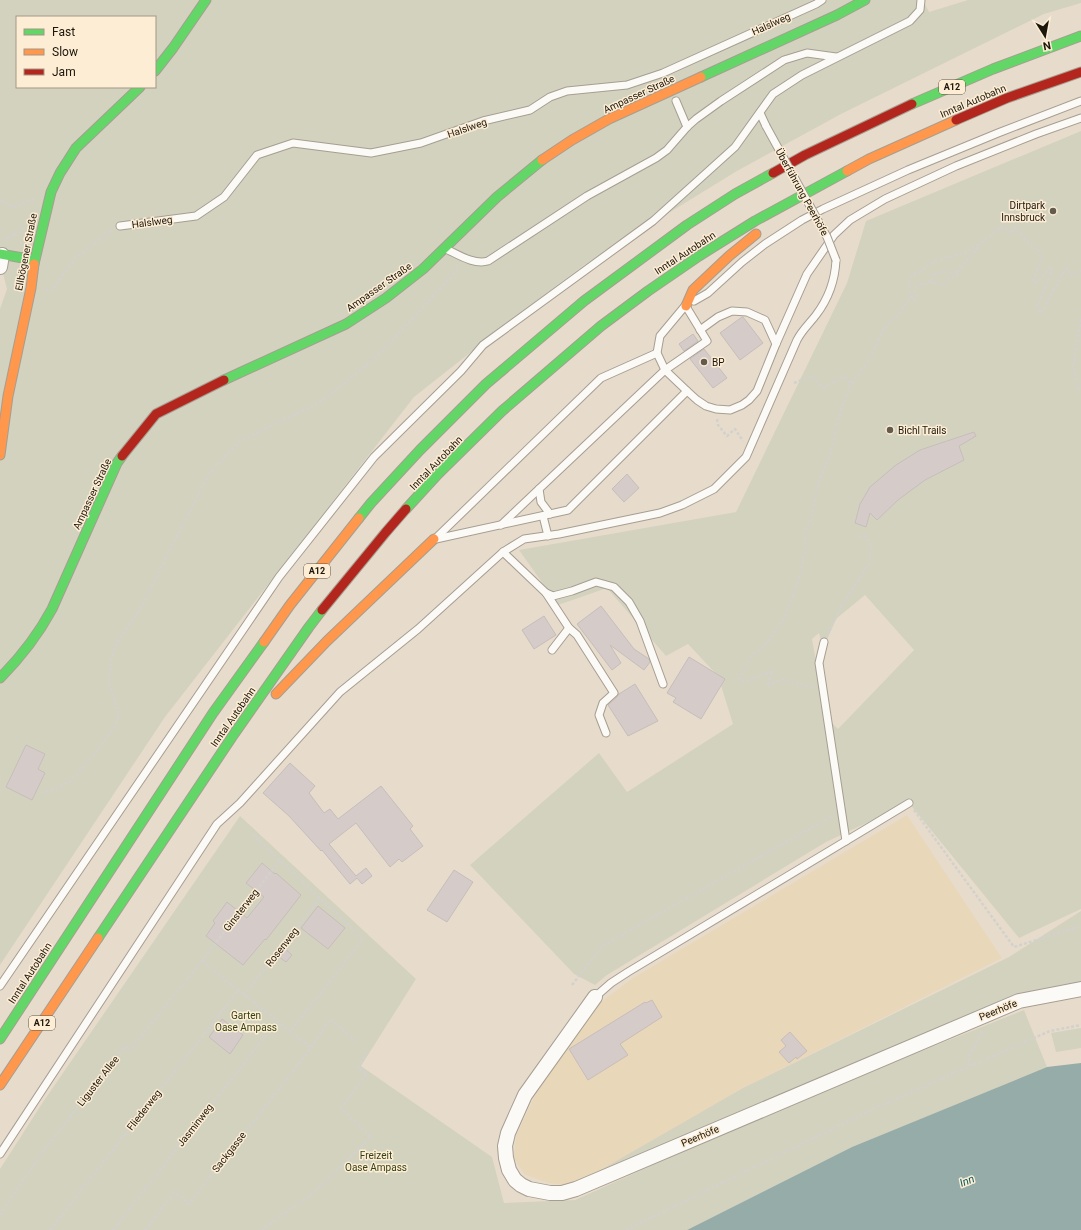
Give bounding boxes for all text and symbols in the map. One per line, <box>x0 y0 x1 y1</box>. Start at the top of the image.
street label: Halslweg <box>750 11 792 37</box>
legend <box>16 16 156 88</box>
north arrow <box>1025 16 1065 56</box>
text: Fast <box>52 25 75 39</box>
text: N <box>1042 38 1052 52</box>
text: Slow <box>52 45 78 59</box>
text: Jam <box>52 65 76 79</box>
street label: Ampasser Straße <box>602 73 676 115</box>
road number: A12 <box>939 80 965 94</box>
street label: Inntal Autobahn <box>938 82 1008 120</box>
street label: Halslweg <box>446 116 488 140</box>
street label: Überführung Peerhöfe <box>773 146 831 238</box>
place label: Dirtpark Innsbruck <box>1001 200 1046 223</box>
marker: Dirtpark Innsbruck <box>1048 206 1058 216</box>
street label: Ellbögener Straße <box>13 212 39 292</box>
street label: Halslweg <box>131 214 173 230</box>
street label: Inntal Autobahn <box>653 229 717 277</box>
street label: Ampasser Straße <box>344 260 414 314</box>
marker: BP <box>699 357 709 367</box>
place label: BP <box>712 357 725 368</box>
marker: Bichl Trails <box>885 425 895 435</box>
place label: Bichl Trails <box>898 425 946 436</box>
street label: Inntal Autobahn <box>408 434 464 492</box>
street label: Ampasser Straße <box>71 457 113 531</box>
road number: A12 <box>304 564 330 578</box>
street label: Inntal Autobahn <box>208 685 258 749</box>
street label: Ginsterweg <box>221 887 261 933</box>
street label: Rosenweg <box>263 925 301 969</box>
street label: Inntal Autobahn <box>6 941 54 1005</box>
street label: Peerhöfe <box>977 997 1019 1023</box>
park label: Garten Oase Ampass <box>215 1010 277 1033</box>
road number: A12 <box>29 1016 55 1030</box>
street label: Liguster Allee <box>75 1054 121 1108</box>
street label: Fliederweg <box>125 1087 163 1133</box>
street label: Jasminweg <box>175 1101 215 1149</box>
street label: Peerhöfe <box>679 1123 721 1149</box>
street label: Sackgasse <box>210 1130 248 1174</box>
park label: Freizeit Oase Ampass <box>345 1150 407 1173</box>
water label: Inn <box>958 1172 976 1190</box>

